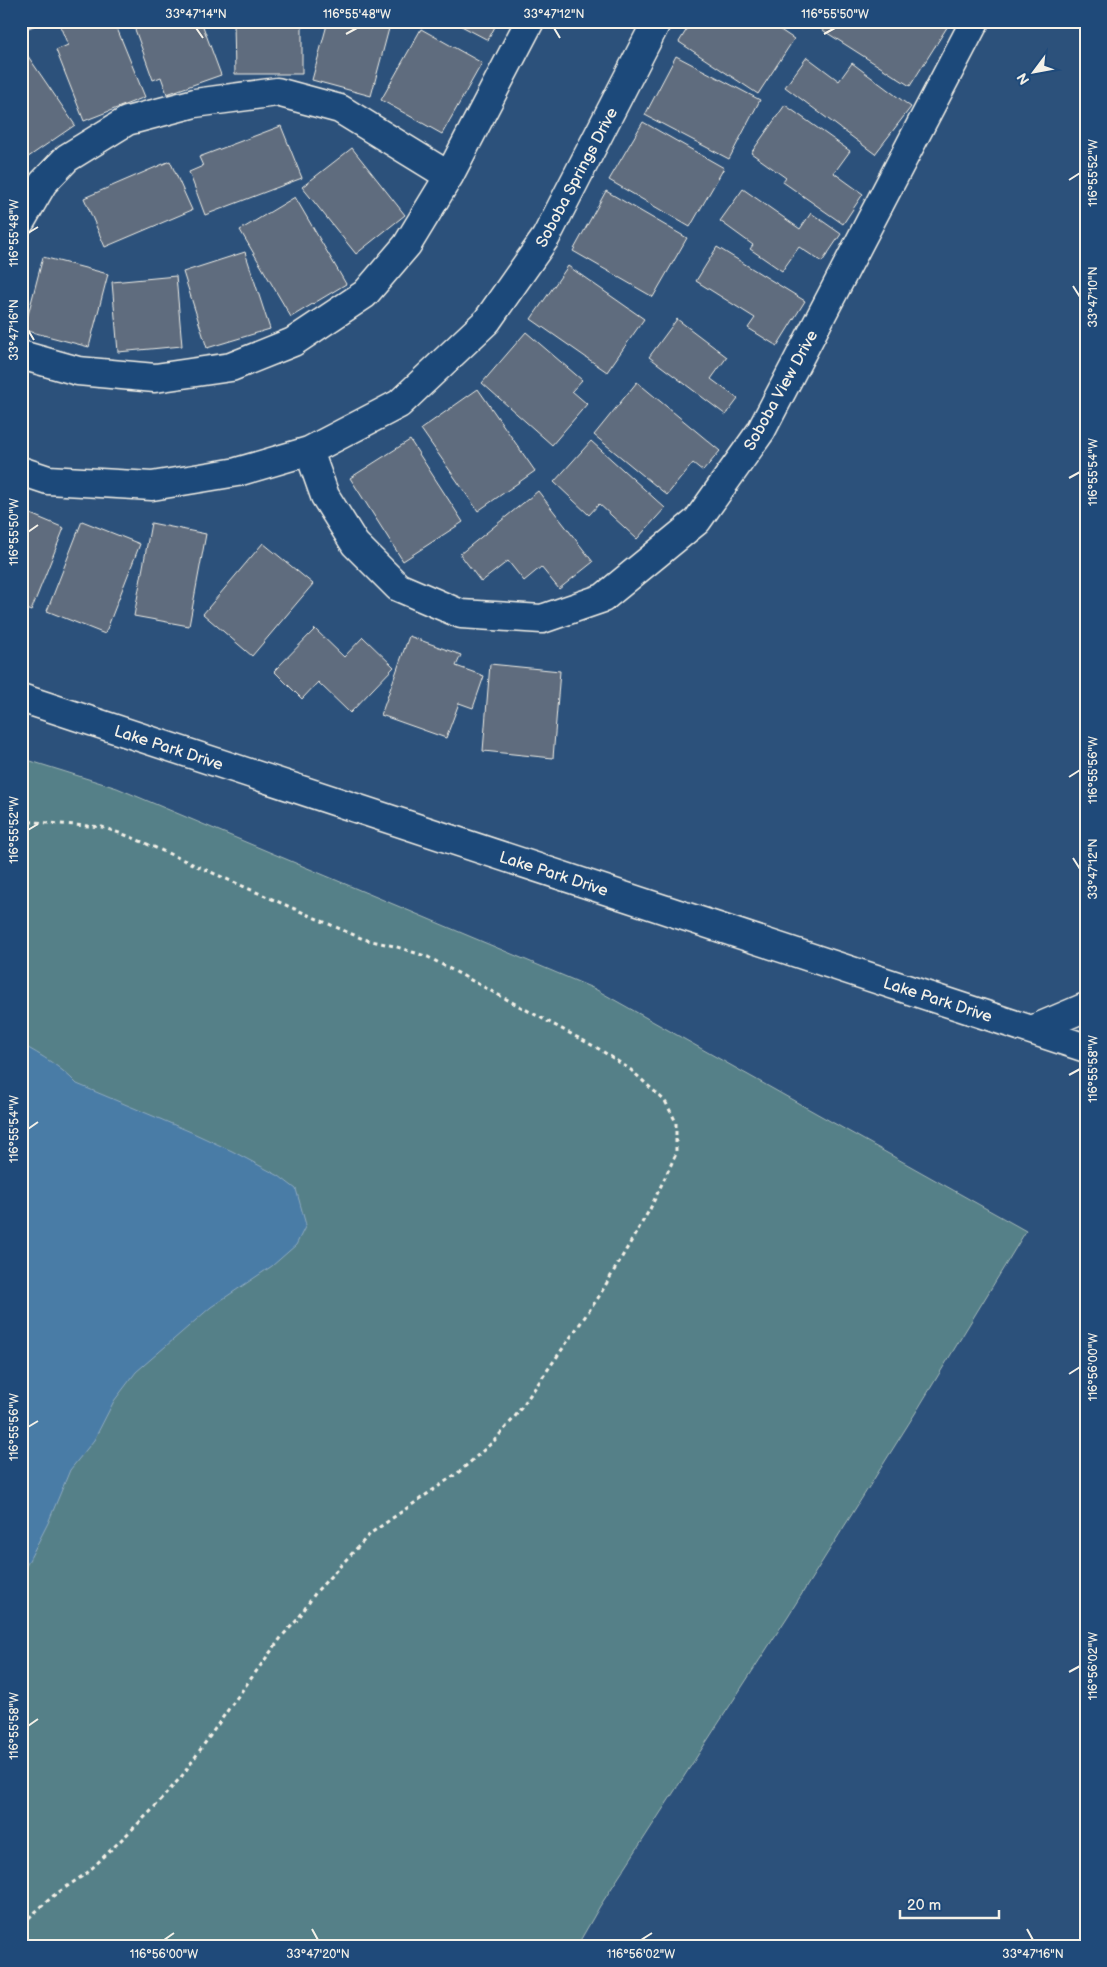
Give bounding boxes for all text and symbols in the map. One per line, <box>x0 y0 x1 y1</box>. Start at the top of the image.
text: 33°47'14"N <box>165 7 227 22</box>
text: 116°55'48"W <box>323 7 391 22</box>
text: 33°47'12"N <box>523 7 585 22</box>
text: 116°55'50"W <box>801 7 869 22</box>
north arrow <box>1010 48 1060 98</box>
text: N <box>1013 70 1033 88</box>
street label: Soboba Springs Drive <box>532 104 622 251</box>
text: 116°55'52"W <box>1086 139 1101 207</box>
text: 116°55'48"W <box>7 199 22 267</box>
text: 33°47'10"N <box>1086 266 1101 328</box>
text: 33°47'16"N <box>7 299 22 361</box>
street label: Soboba View Drive <box>740 327 822 454</box>
text: 116°55'54"W <box>1086 438 1101 506</box>
text: 116°55'50"W <box>7 498 22 566</box>
street label: Lake Park Drive <box>112 722 226 775</box>
text: 116°55'56"W <box>1086 736 1101 804</box>
text: 116°55'52"W <box>7 796 22 864</box>
text: 33°47'12"N <box>1086 838 1101 900</box>
street label: Lake Park Drive <box>497 848 611 901</box>
street label: Lake Park Drive <box>881 974 995 1027</box>
text: 116°55'58"W <box>1086 1035 1101 1103</box>
text: 116°55'54"W <box>7 1095 22 1163</box>
text: 116°56'00"W <box>1086 1333 1101 1401</box>
text: 116°55'56"W <box>7 1393 22 1461</box>
text: 116°56'02"W <box>1086 1632 1101 1700</box>
text: 116°55'58"W <box>7 1692 22 1760</box>
scale bar <box>900 1887 998 1919</box>
text: 20 m <box>907 1896 941 1915</box>
text: 116°56'00"W <box>130 1947 198 1962</box>
text: 33°47'20"N <box>286 1947 350 1962</box>
text: 116°56'02"W <box>607 1947 675 1962</box>
text: 33°47'16"N <box>1002 1947 1064 1962</box>

